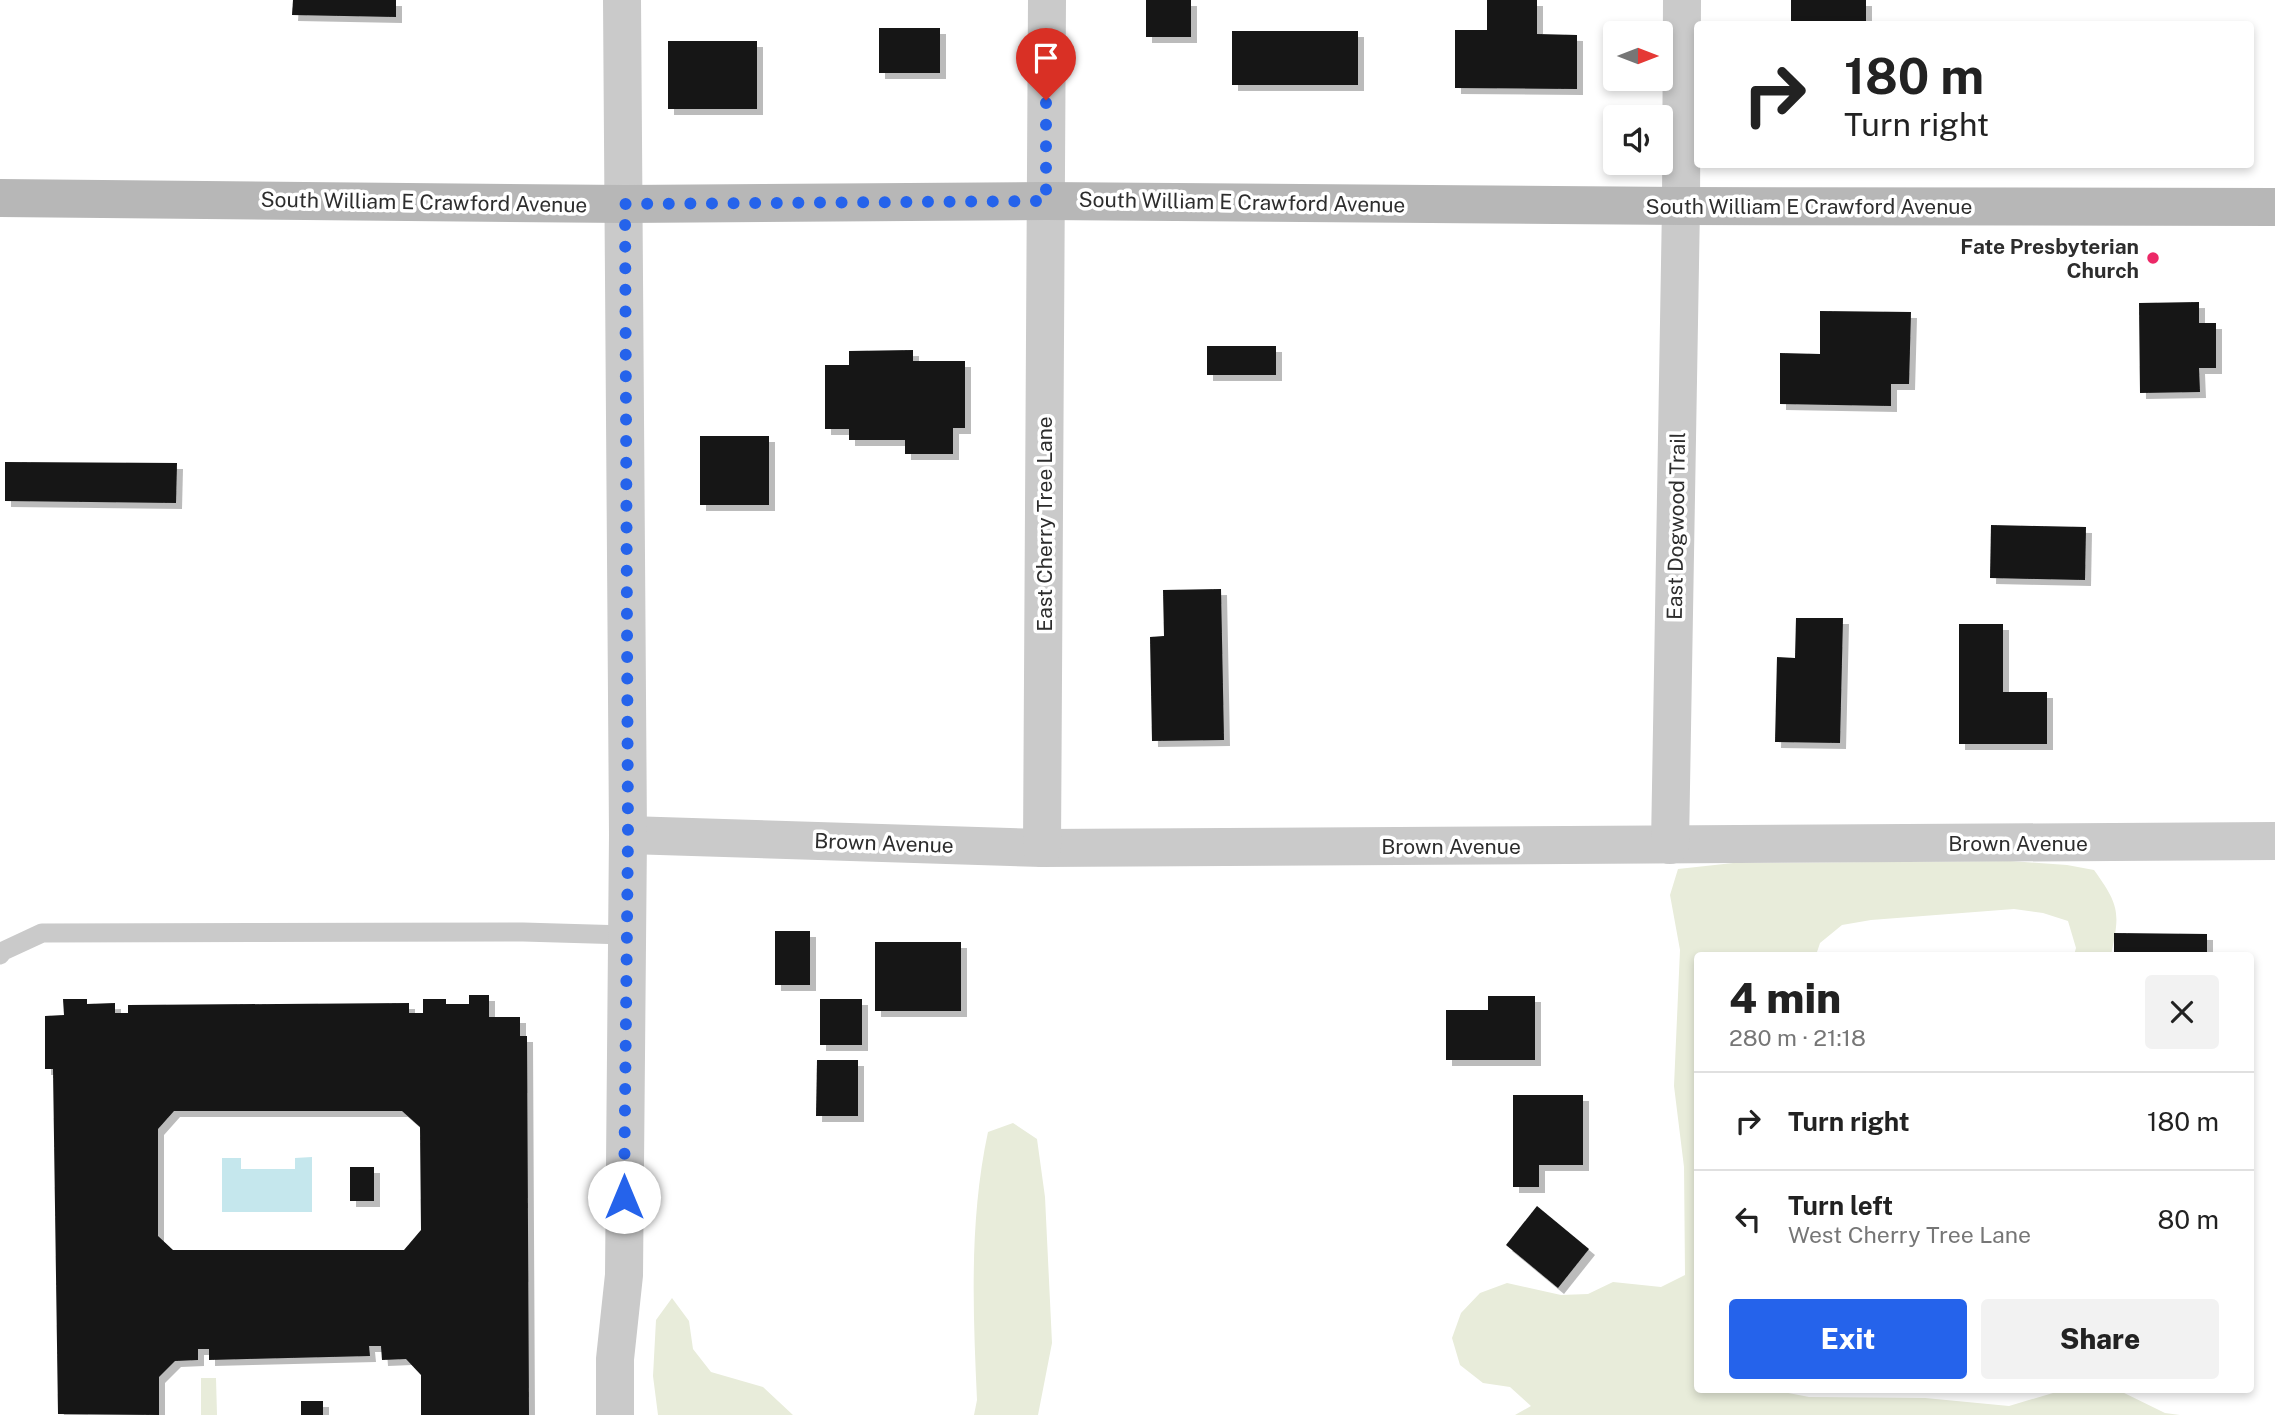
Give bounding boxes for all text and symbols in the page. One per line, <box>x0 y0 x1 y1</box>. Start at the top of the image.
north arrow <box>1603 21 1673 91</box>
map controls <box>1603 21 1673 175</box>
pin <box>1016 28 1076 100</box>
icon: arrive <box>1027 39 1065 77</box>
text: 180 m <box>1844 47 1984 105</box>
icon: right <box>1729 49 1820 140</box>
button: sound <box>1603 105 1673 175</box>
text: Turn right <box>1844 106 1989 143</box>
street label: South William E Crawford Avenue <box>260 187 588 217</box>
street label: South William E Crawford Avenue <box>1078 187 1406 217</box>
street label: South William E Crawford Avenue <box>1646 194 1972 219</box>
place label: Fate Presbyterian Church <box>1960 234 2139 283</box>
marker: Fate Presbyterian Church <box>2145 250 2161 266</box>
street label: East Cherry Tree Lane <box>1032 416 1057 632</box>
street label: East Dogwood Trail <box>1662 432 1690 620</box>
street label: Brown Avenue <box>814 828 954 858</box>
street label: Brown Avenue <box>1948 831 2088 856</box>
street label: Brown Avenue <box>1381 834 1521 859</box>
text: 4 min <box>1729 973 1841 1022</box>
button: close <box>2145 975 2219 1049</box>
text: 280 m · 21:18 <box>1729 1024 1866 1051</box>
icon: right <box>1729 1102 1767 1140</box>
text: Turn right <box>1788 1106 1910 1137</box>
text: 180 m <box>2147 1106 2219 1137</box>
position arrow <box>587 1160 661 1234</box>
text: Turn left <box>1788 1190 1893 1221</box>
icon: left <box>1729 1200 1767 1238</box>
text: 80 m <box>2158 1204 2219 1235</box>
text: West Cherry Tree Lane <box>1788 1221 2031 1248</box>
button: Exit <box>1729 1299 1967 1379</box>
button: Share <box>1981 1299 2219 1379</box>

